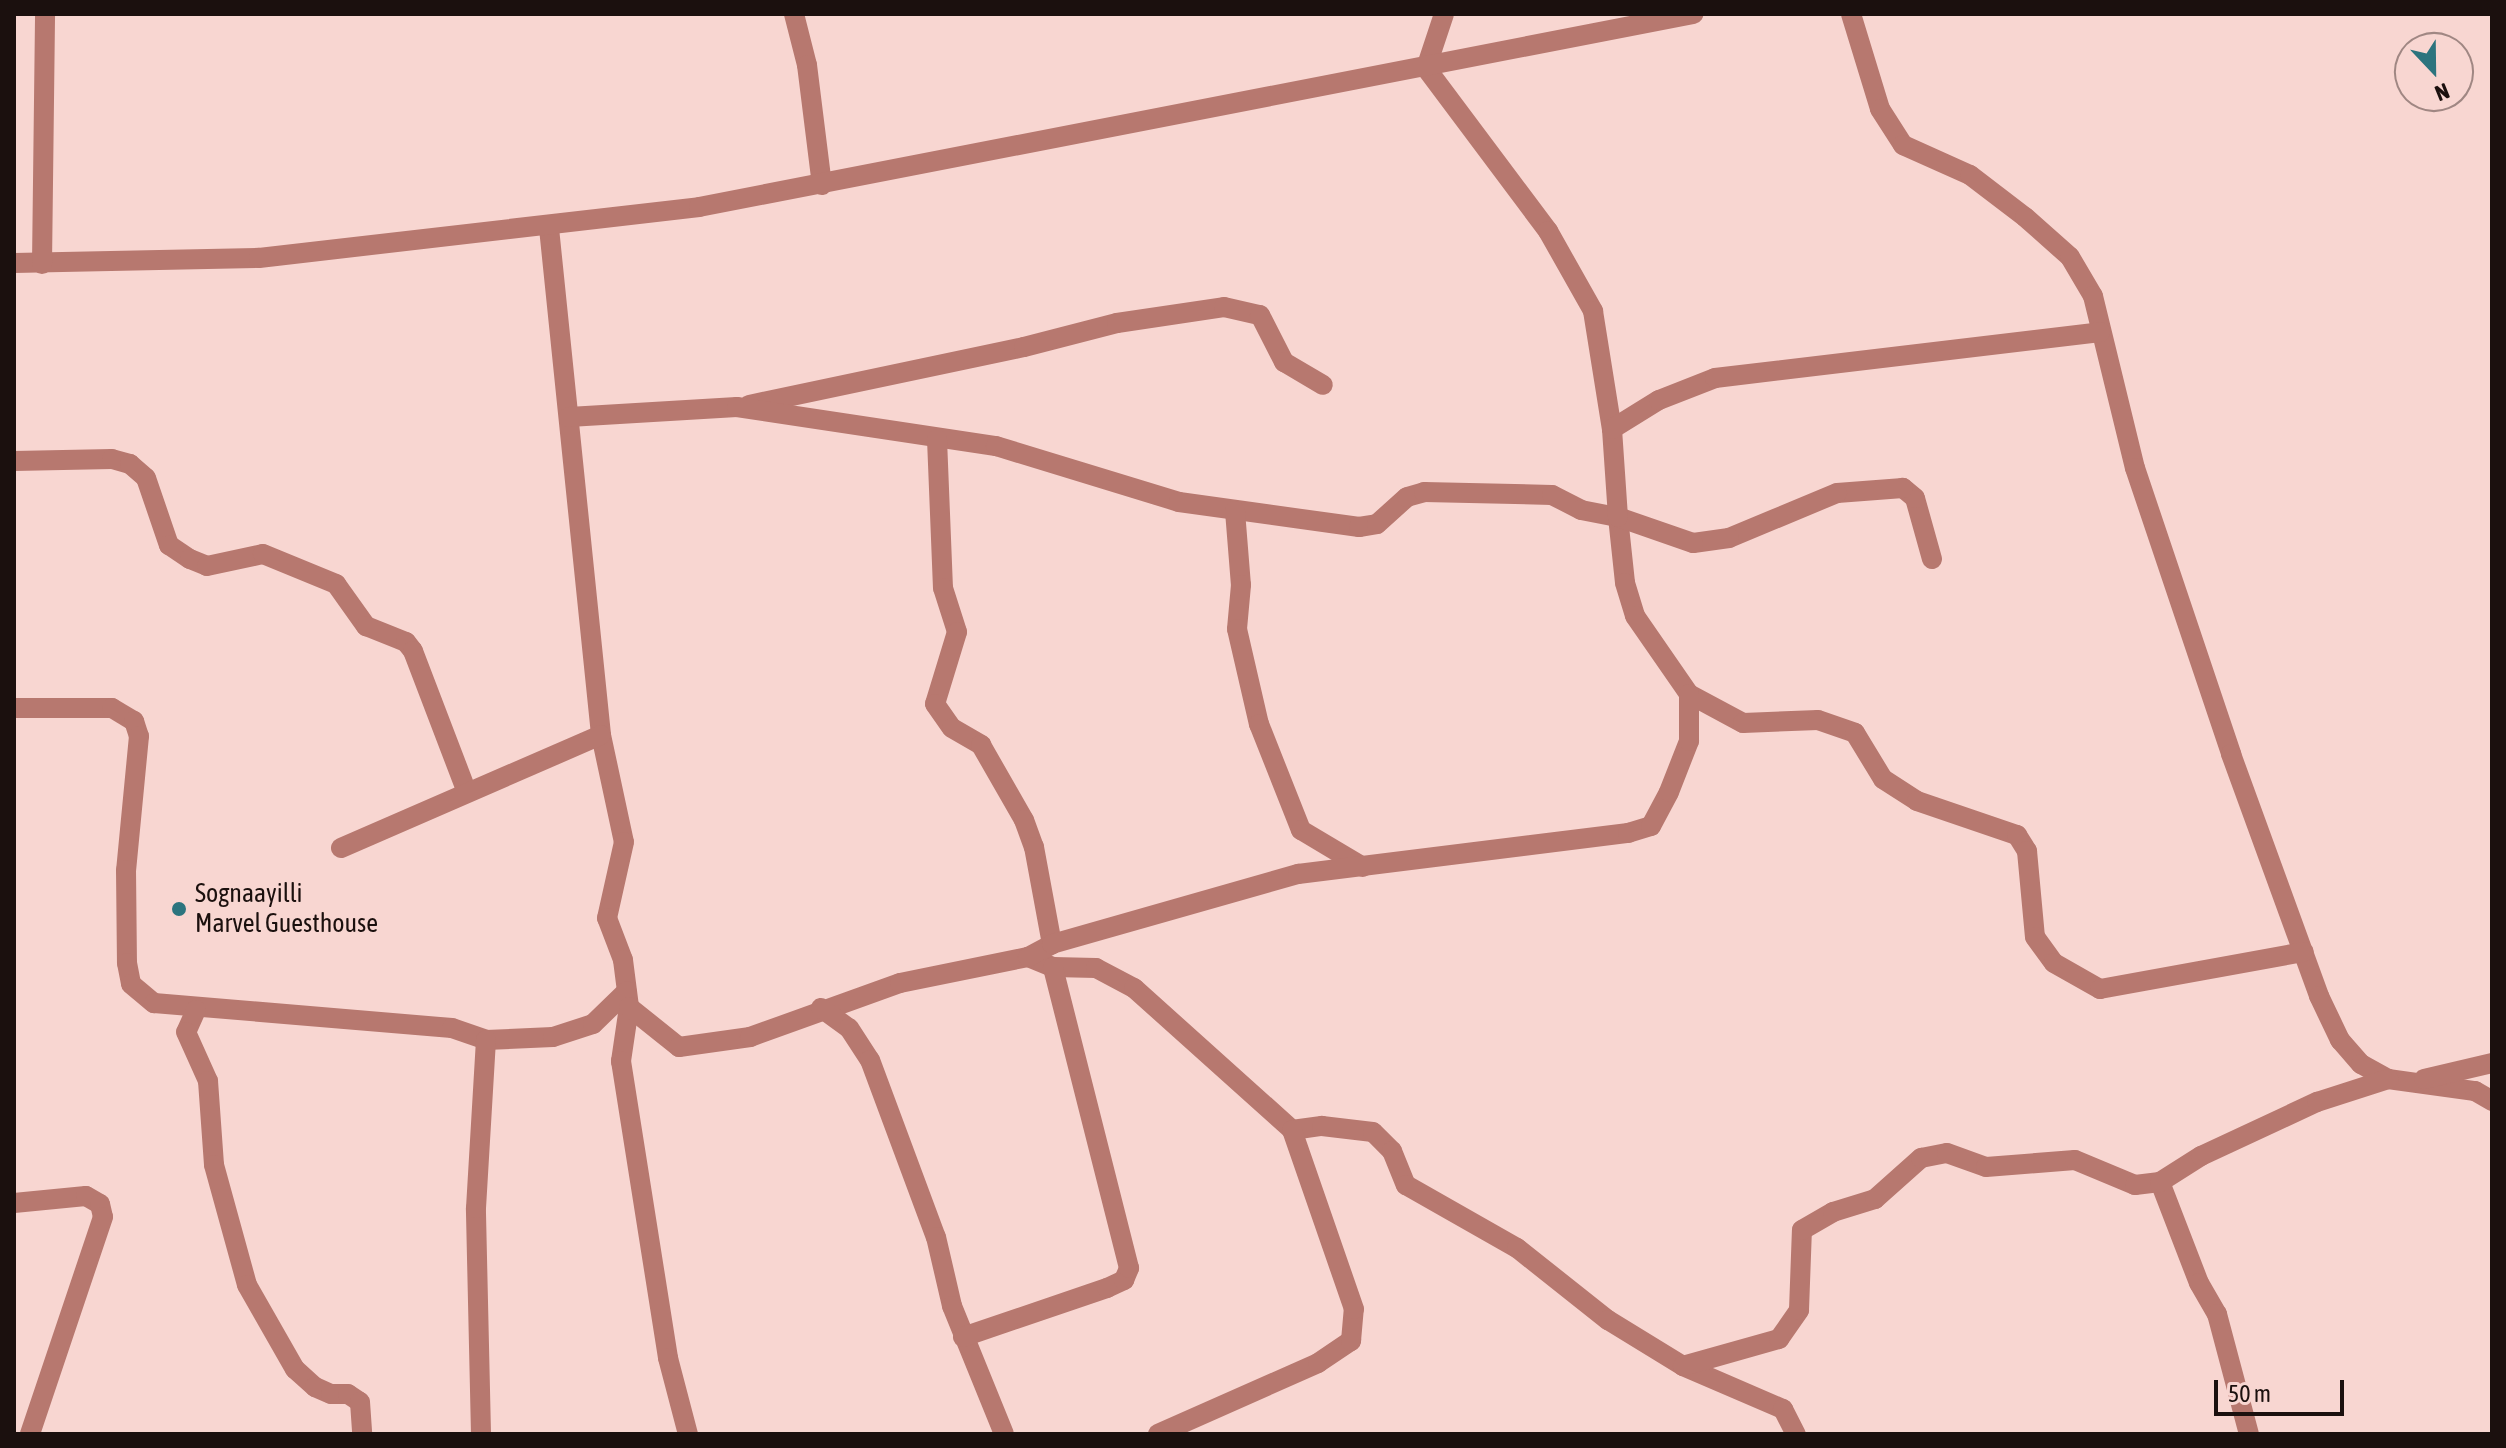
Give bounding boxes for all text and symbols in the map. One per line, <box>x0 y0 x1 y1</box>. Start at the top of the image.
north arrow <box>2394 32 2474 112</box>
text: N <box>2431 78 2453 107</box>
place label: Sognaayilli Marvel Guesthouse <box>195 878 378 940</box>
marker: Sognaayilli Marvel Guesthouse <box>170 900 188 918</box>
scale bar <box>2218 1364 2348 1414</box>
text: 50 m <box>2228 1380 2271 1407</box>

